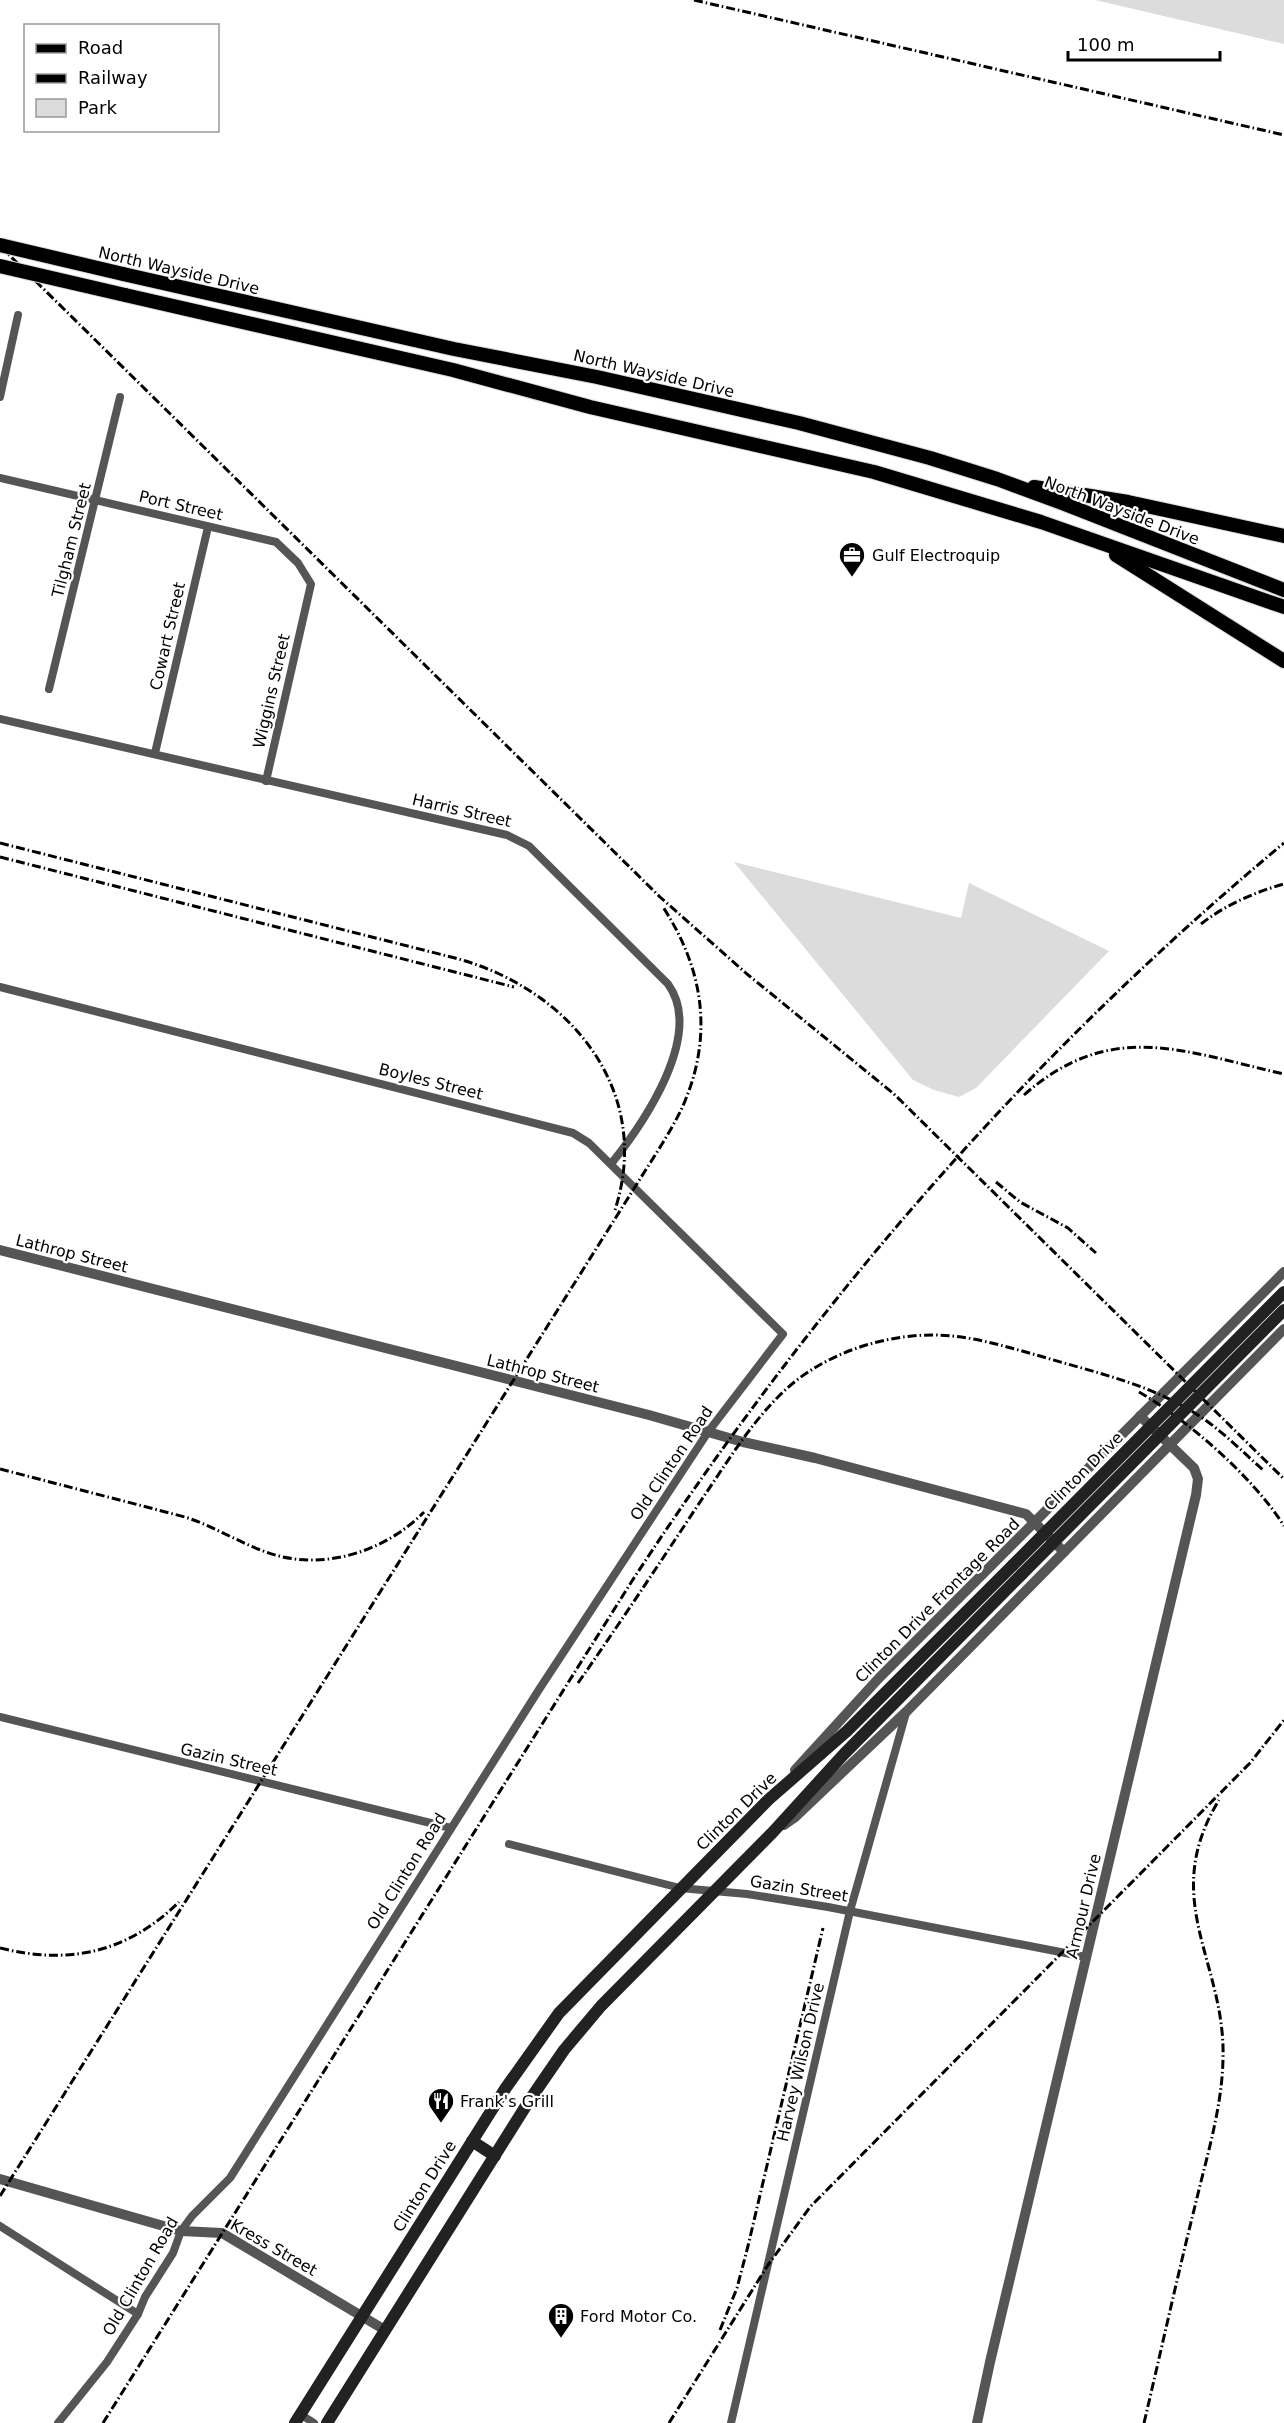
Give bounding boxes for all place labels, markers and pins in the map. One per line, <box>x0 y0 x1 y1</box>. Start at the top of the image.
office icon: Gulf Electroquip <box>837 540 867 578</box>
place label: Gulf Electroquip <box>872 546 1000 565</box>
restaurant icon: Frank's Grill <box>426 2086 456 2124</box>
place label: Frank's Grill <box>460 2092 554 2111</box>
building icon: Ford Motor Co. <box>546 2301 576 2339</box>
place label: Ford Motor Co. <box>580 2307 697 2326</box>

